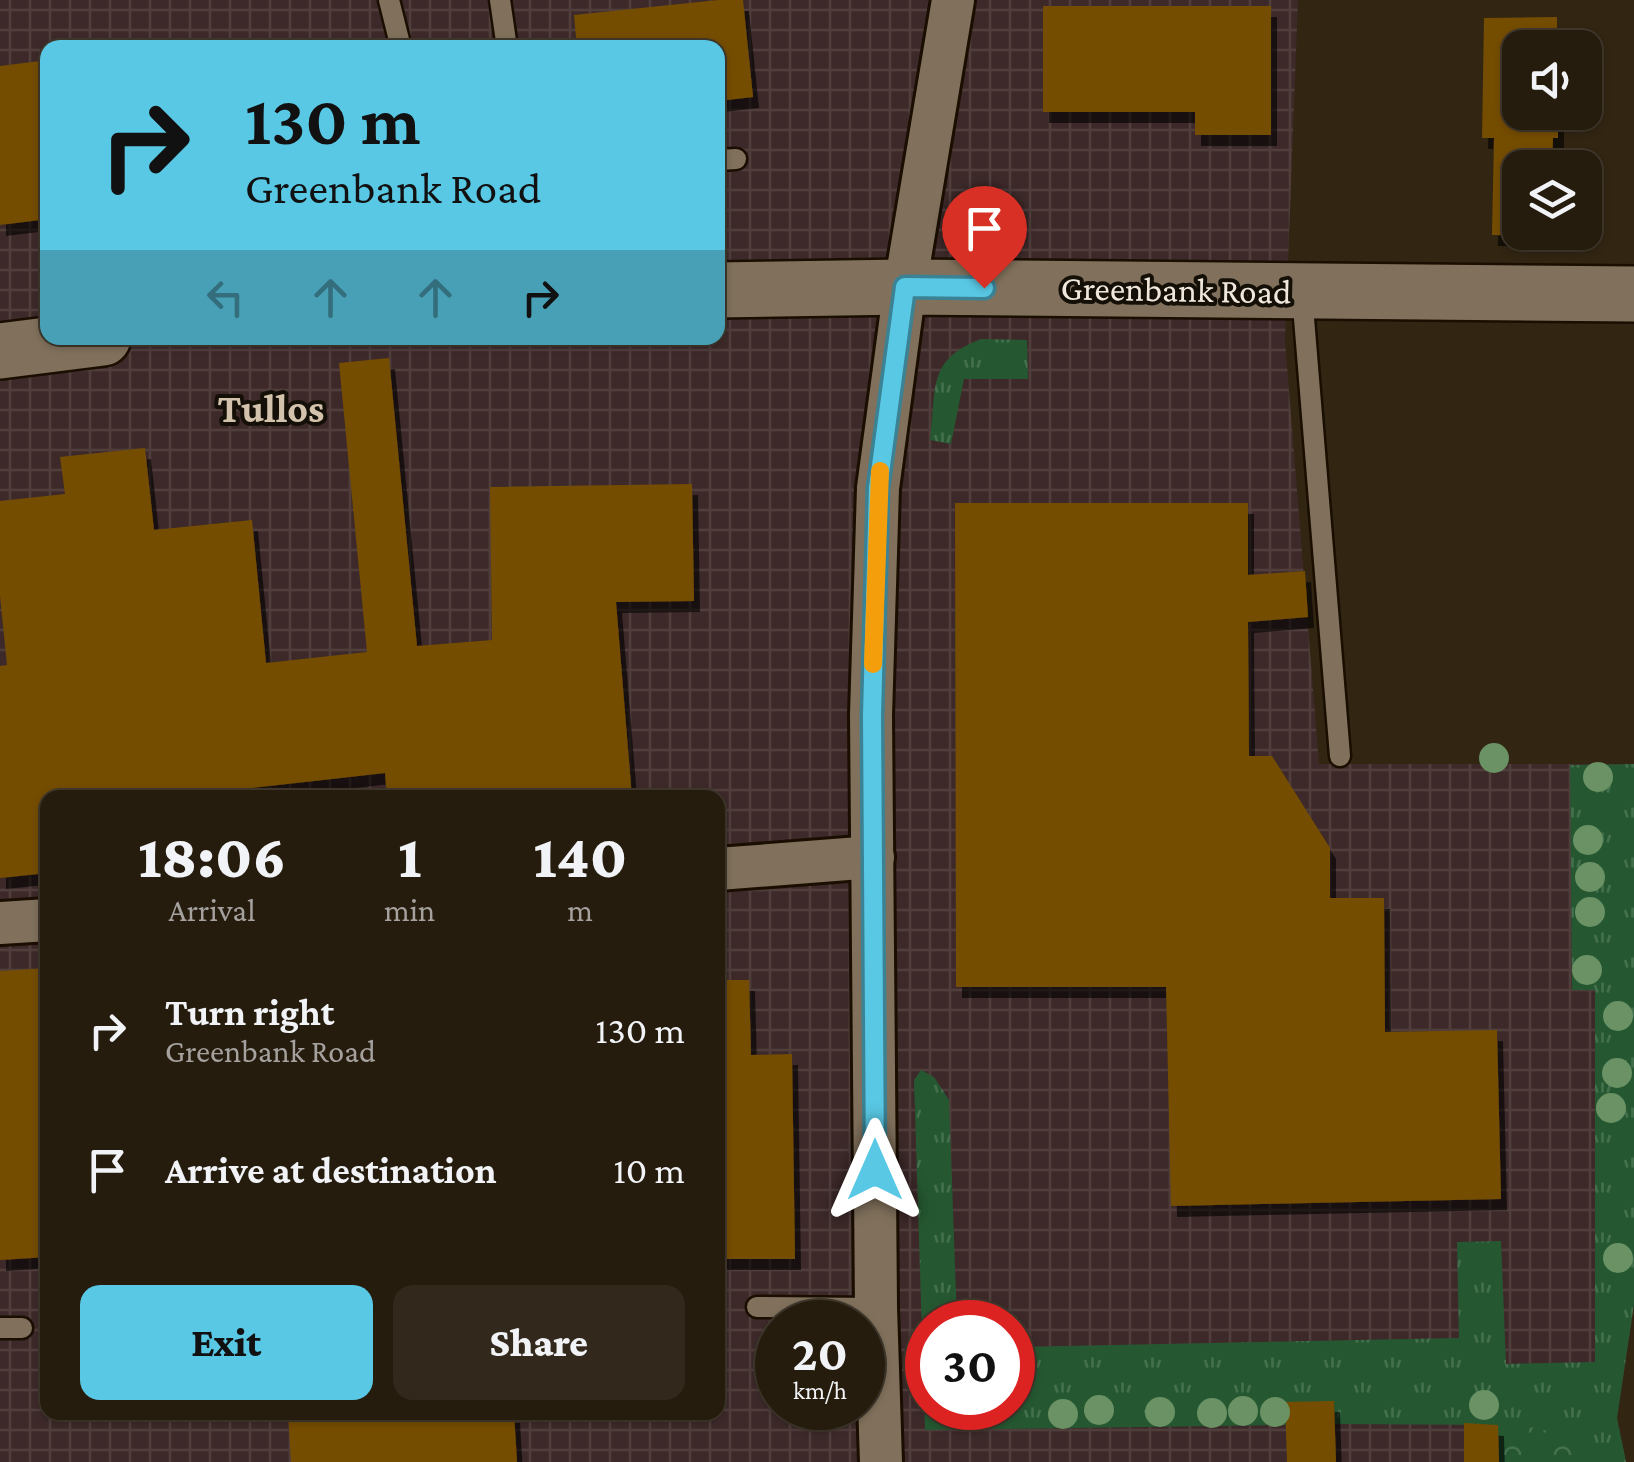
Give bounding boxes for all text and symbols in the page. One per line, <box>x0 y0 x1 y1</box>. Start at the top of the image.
map controls <box>1502 30 1602 250</box>
button: sound <box>1502 30 1602 130</box>
icon: right <box>80 80 210 210</box>
text: 130 m <box>245 81 421 159</box>
button: layers <box>1502 150 1602 250</box>
text: Greenbank Road <box>245 163 542 213</box>
pin <box>942 186 1027 289</box>
icon: arrive <box>957 201 1012 256</box>
street label: Greenbank Road <box>1060 268 1292 312</box>
icon: left <box>198 270 253 325</box>
icon: ahead <box>303 270 358 325</box>
icon: ahead <box>408 270 463 325</box>
icon: right <box>513 270 568 325</box>
district label: Tullos <box>218 386 324 431</box>
text: 18:06 <box>138 823 286 890</box>
text: 1 <box>398 823 421 890</box>
text: 140 <box>533 823 627 890</box>
text: Arrival <box>168 892 256 928</box>
text: min <box>384 892 435 928</box>
text: m <box>567 892 593 928</box>
text: Turn right <box>165 991 334 1033</box>
icon: right <box>80 1003 135 1058</box>
text: 130 m <box>595 1009 685 1051</box>
text: Greenbank Road <box>165 1033 376 1069</box>
position arrow <box>823 1118 927 1222</box>
icon: arrive <box>80 1143 135 1198</box>
text: Arrive at destination <box>165 1149 497 1191</box>
text: 10 m <box>613 1149 685 1191</box>
button: Exit <box>80 1285 373 1400</box>
button: Share <box>393 1285 685 1400</box>
speed limit sign: 30 <box>905 1300 1035 1430</box>
text: 20 <box>792 1325 848 1381</box>
text: km/h <box>793 1377 847 1404</box>

